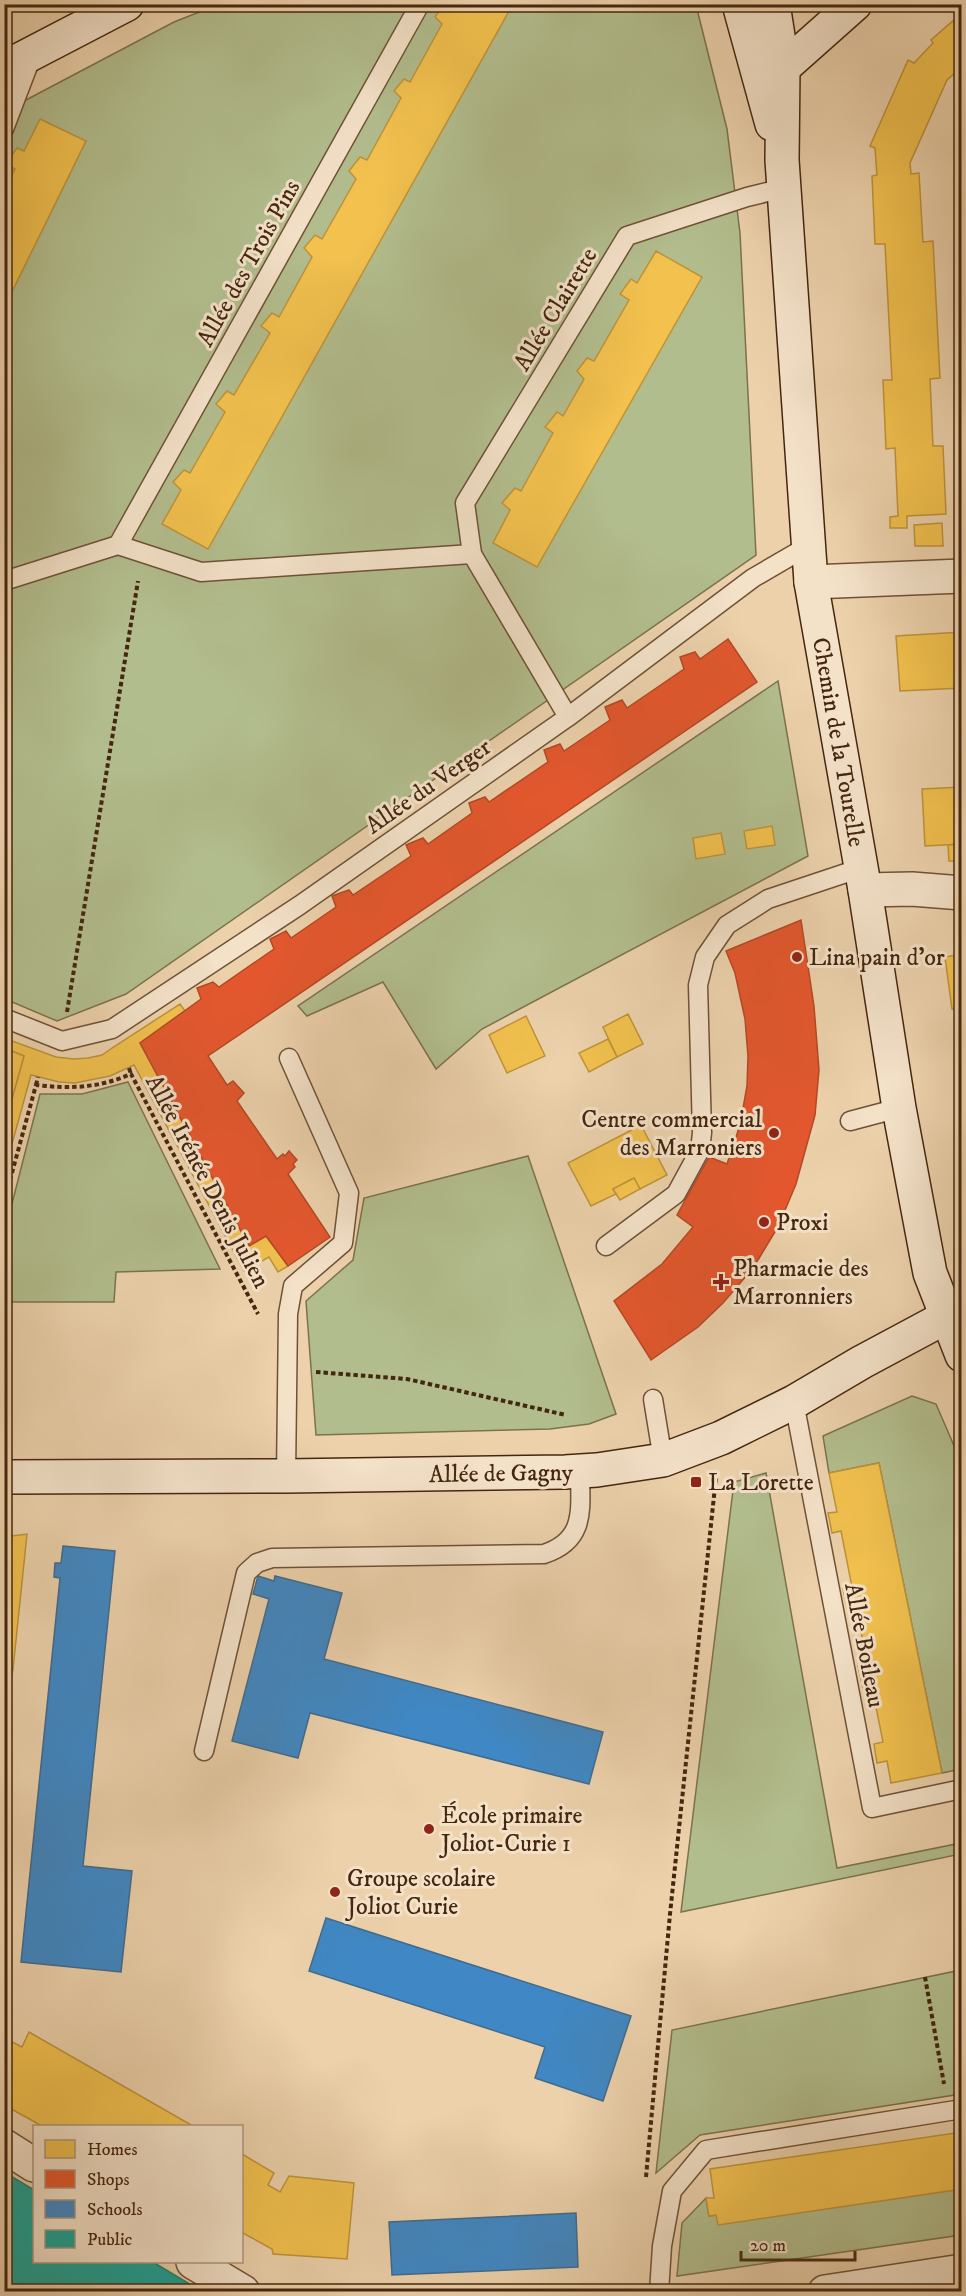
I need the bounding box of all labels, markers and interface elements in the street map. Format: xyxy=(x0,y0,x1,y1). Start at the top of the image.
street label: Allée des Trois Pins xyxy=(191,175,307,352)
street label: Allée Clairette xyxy=(507,242,604,377)
street label: Chemin de la Tourelle xyxy=(805,635,871,849)
street label: Allée du Verger xyxy=(360,732,497,841)
place label: Lina pain d'or xyxy=(809,943,945,973)
marker: Lina pain d'or xyxy=(790,950,804,964)
street label: Allée Irénée Denis Julien xyxy=(138,1070,276,1294)
place label: Centre commercial des Marroniers xyxy=(581,1105,763,1163)
marker: Centre commercial des Marroniers xyxy=(767,1126,781,1140)
place label: Proxi xyxy=(776,1208,829,1238)
marker: Proxi xyxy=(757,1215,771,1229)
place label: Pharmacie des Marronniers xyxy=(733,1254,868,1312)
marker: Pharmacie des Marronniers xyxy=(714,1275,728,1289)
street label: Allée de Gagny xyxy=(429,1458,574,1490)
place label: La Lorette xyxy=(708,1468,814,1498)
marker: La Lorette xyxy=(689,1475,703,1489)
street label: Allée Boileau xyxy=(837,1580,891,1710)
place label: École primaire Joliot-Curie 1 xyxy=(439,1801,583,1859)
marker: École primaire Joliot-Curie 1 xyxy=(422,1822,436,1836)
place label: Groupe scolaire Joliot Curie xyxy=(345,1864,496,1922)
marker: Groupe scolaire Joliot Curie xyxy=(328,1885,342,1899)
legend xyxy=(33,2125,243,2263)
text: Homes xyxy=(87,2139,138,2161)
text: Shops xyxy=(87,2169,130,2191)
text: Schools xyxy=(87,2199,142,2221)
scale bar xyxy=(741,2224,855,2262)
text: Public xyxy=(87,2229,133,2251)
text: 20 m xyxy=(750,2235,786,2257)

